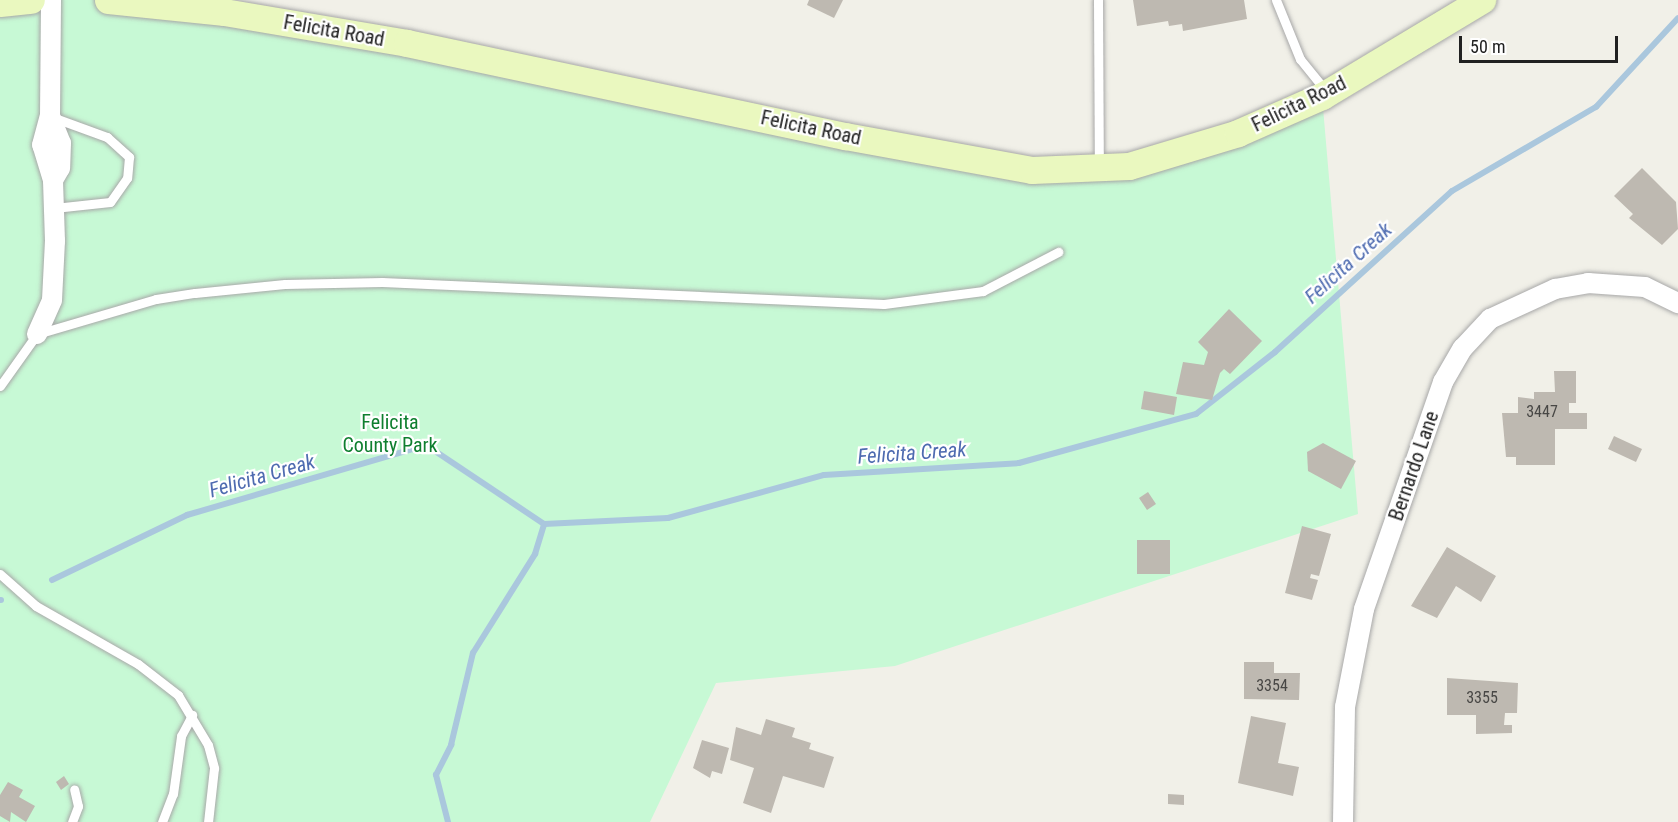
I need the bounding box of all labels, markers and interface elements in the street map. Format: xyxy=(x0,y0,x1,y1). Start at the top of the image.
street label: Felicita Road xyxy=(282,10,386,52)
scale bar xyxy=(1462,24,1621,62)
text: 50 m xyxy=(1470,36,1505,57)
street label: Felicita Road xyxy=(1248,71,1350,137)
street label: Felicita Road xyxy=(759,106,863,150)
water label: Felicita Creak xyxy=(1299,217,1397,309)
house number: 3447 xyxy=(1526,402,1558,422)
street label: Bernardo Lane xyxy=(1384,408,1444,524)
park label: Felicita County Park xyxy=(342,411,438,458)
water label: Felicita Creak xyxy=(857,437,967,469)
water label: Felicita Creak xyxy=(206,449,318,503)
house number: 3354 xyxy=(1256,676,1288,696)
house number: 3355 xyxy=(1466,688,1498,708)

